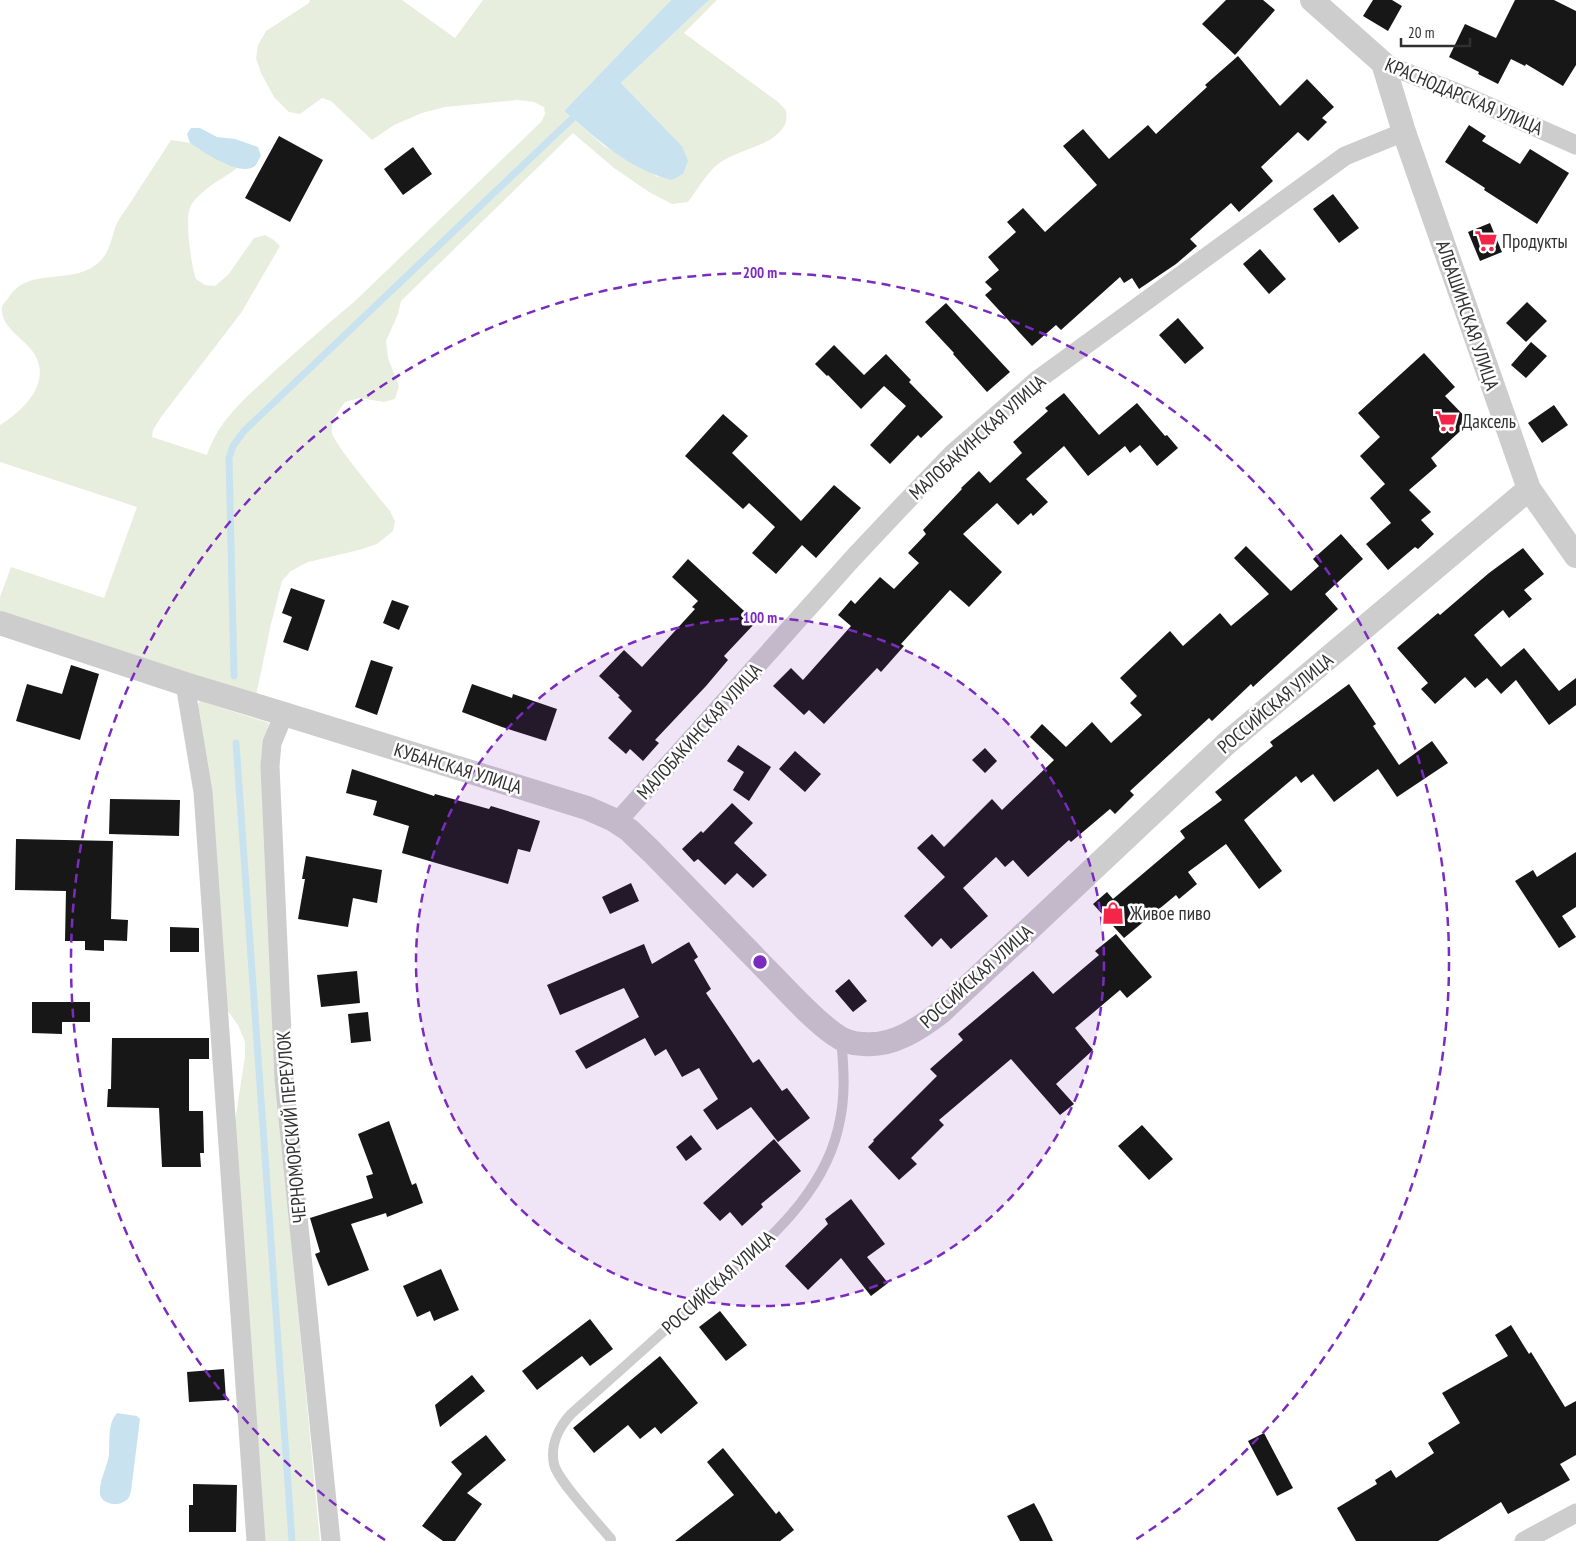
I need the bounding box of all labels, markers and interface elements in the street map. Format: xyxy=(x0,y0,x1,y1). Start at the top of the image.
scale bar xyxy=(1401,15,1470,47)
text: 20 m xyxy=(1408,23,1434,42)
street label: КРАСНОДАРСКАЯ УЛИЦА xyxy=(1382,52,1546,140)
supermarket icon: Продукты xyxy=(1473,228,1499,254)
place label: Продукты xyxy=(1502,229,1568,253)
street label: АЛБАШИНСКАЯ УЛИЦА xyxy=(1431,237,1505,393)
text: 200 m xyxy=(743,263,777,282)
street label: МАЛОБАКИНСКАЯ УЛИЦА xyxy=(904,369,1050,505)
supermarket icon: Даксель xyxy=(1433,408,1459,434)
place label: Даксель xyxy=(1462,409,1516,433)
text: 100 m xyxy=(743,608,777,627)
street label: РОССИЙСКАЯ УЛИЦА xyxy=(1212,648,1338,758)
street label: МАЛОБАКИНСКАЯ УЛИЦА xyxy=(631,658,767,804)
street label: КУБАНСКАЯ УЛИЦА xyxy=(391,737,525,799)
shop icon: Живое пиво xyxy=(1100,900,1126,926)
place label: Живое пиво xyxy=(1129,901,1211,925)
street label: РОССИЙСКАЯ УЛИЦА xyxy=(915,919,1037,1033)
centre of rings xyxy=(751,953,769,971)
street label: ЧЕРНОМОРСКИЙ ПЕРЕУЛОК xyxy=(271,1030,311,1224)
street label: РОССИЙСКАЯ УЛИЦА xyxy=(657,1225,779,1339)

